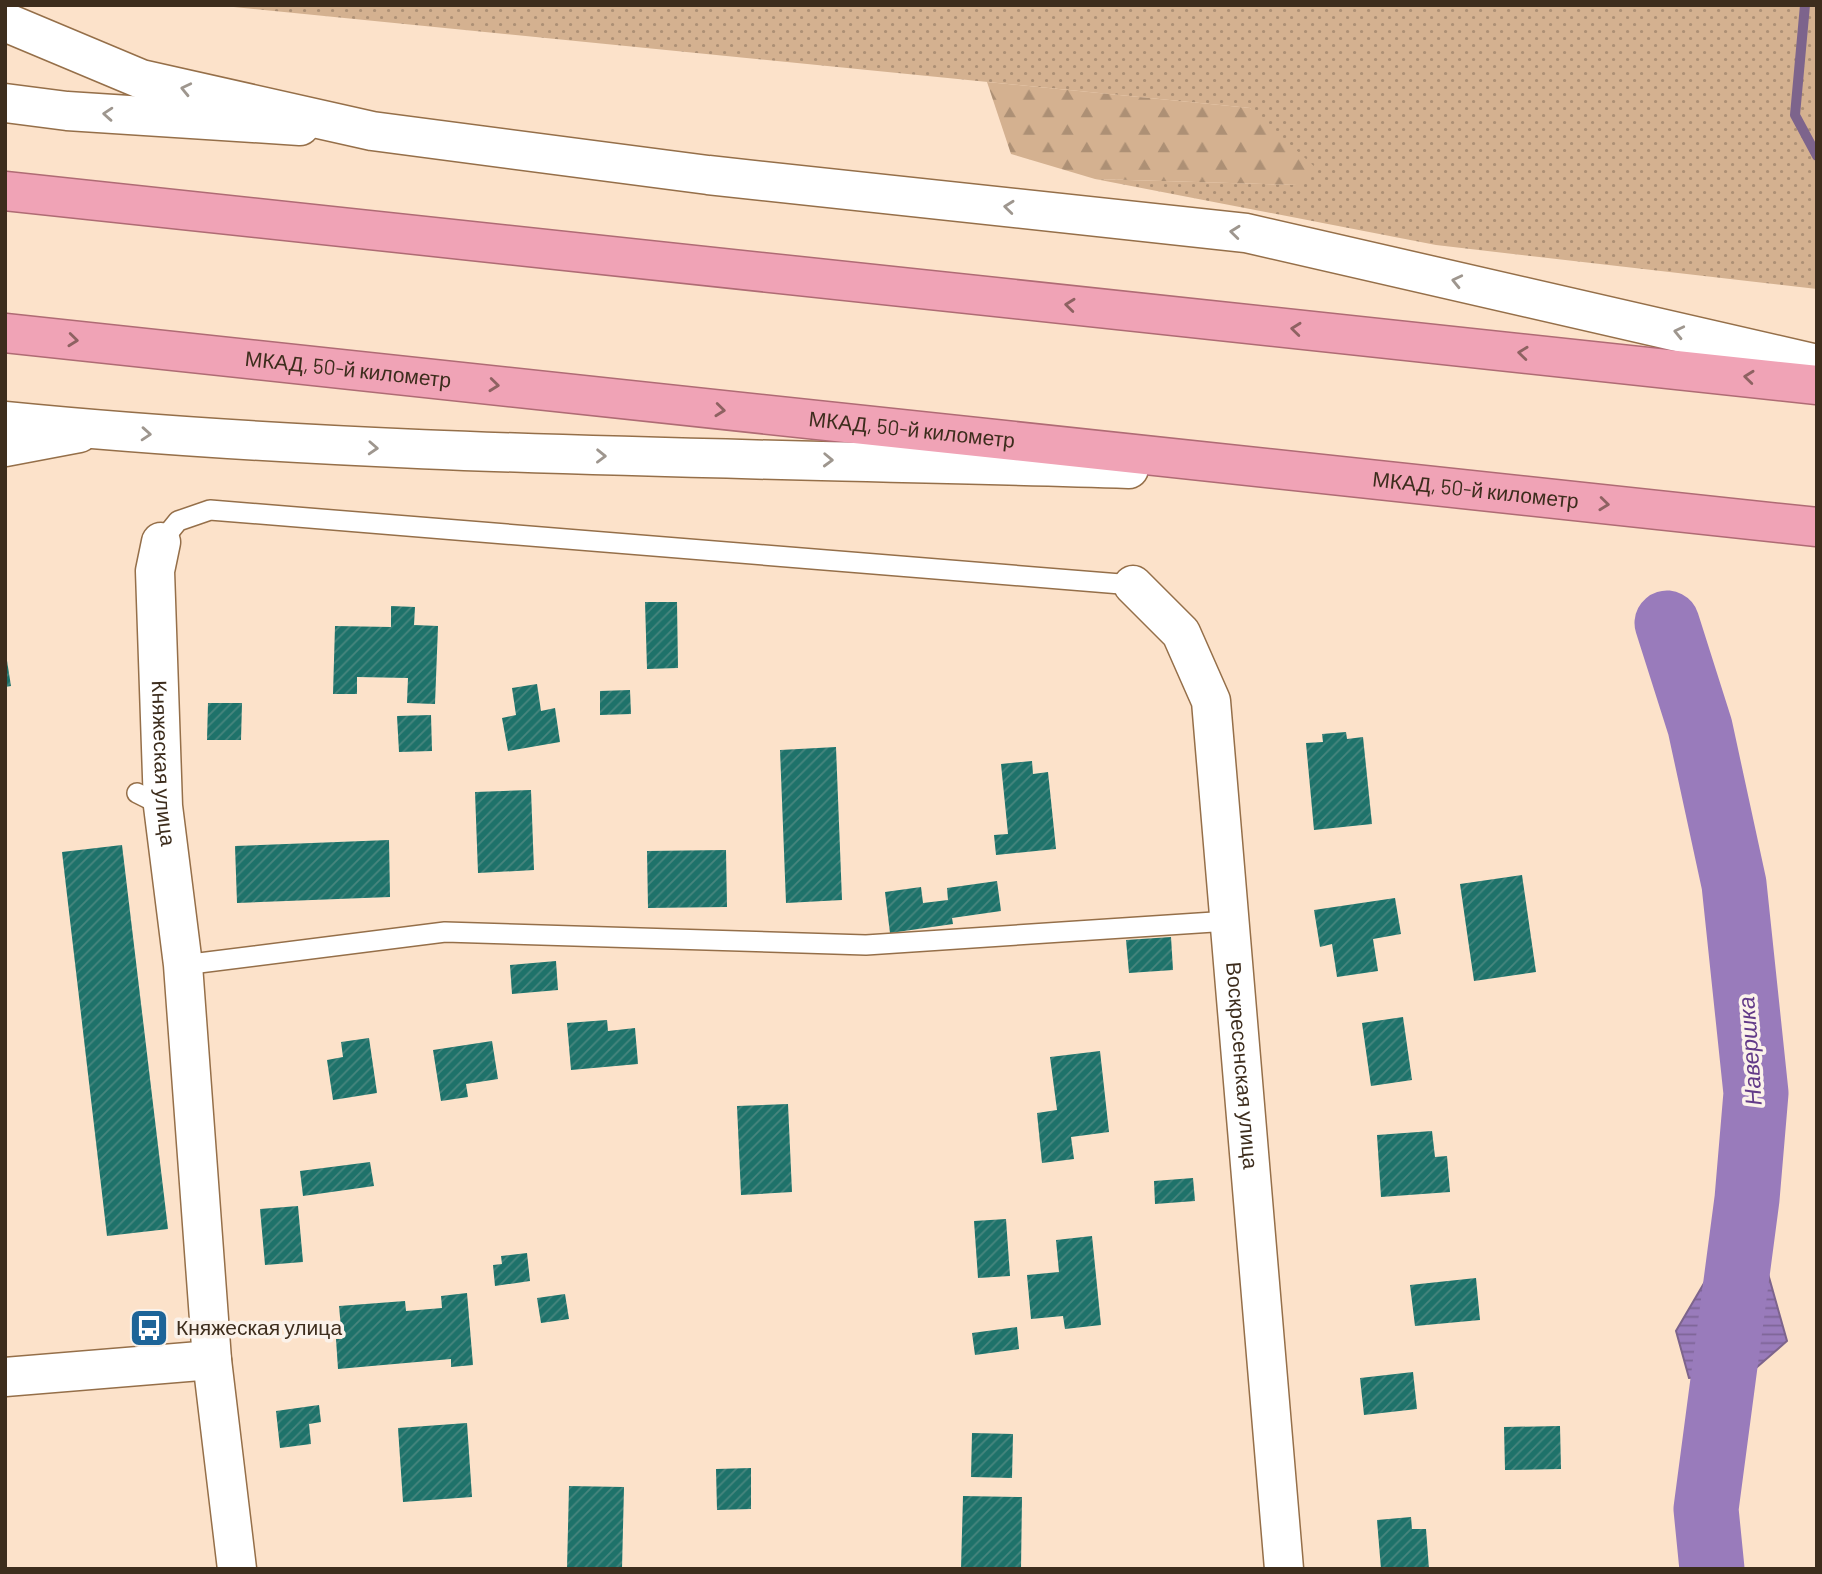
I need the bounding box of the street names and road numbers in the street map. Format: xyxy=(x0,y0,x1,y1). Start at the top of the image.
street label: МКАД, 50-й километр xyxy=(244,345,453,392)
street label: МКАД, 50-й километр xyxy=(808,405,1016,452)
street label: МКАД, 50-й километр xyxy=(1371,466,1580,512)
street label: Княжеская улица xyxy=(148,680,182,848)
street label: Воскресенская улица xyxy=(1222,961,1264,1170)

